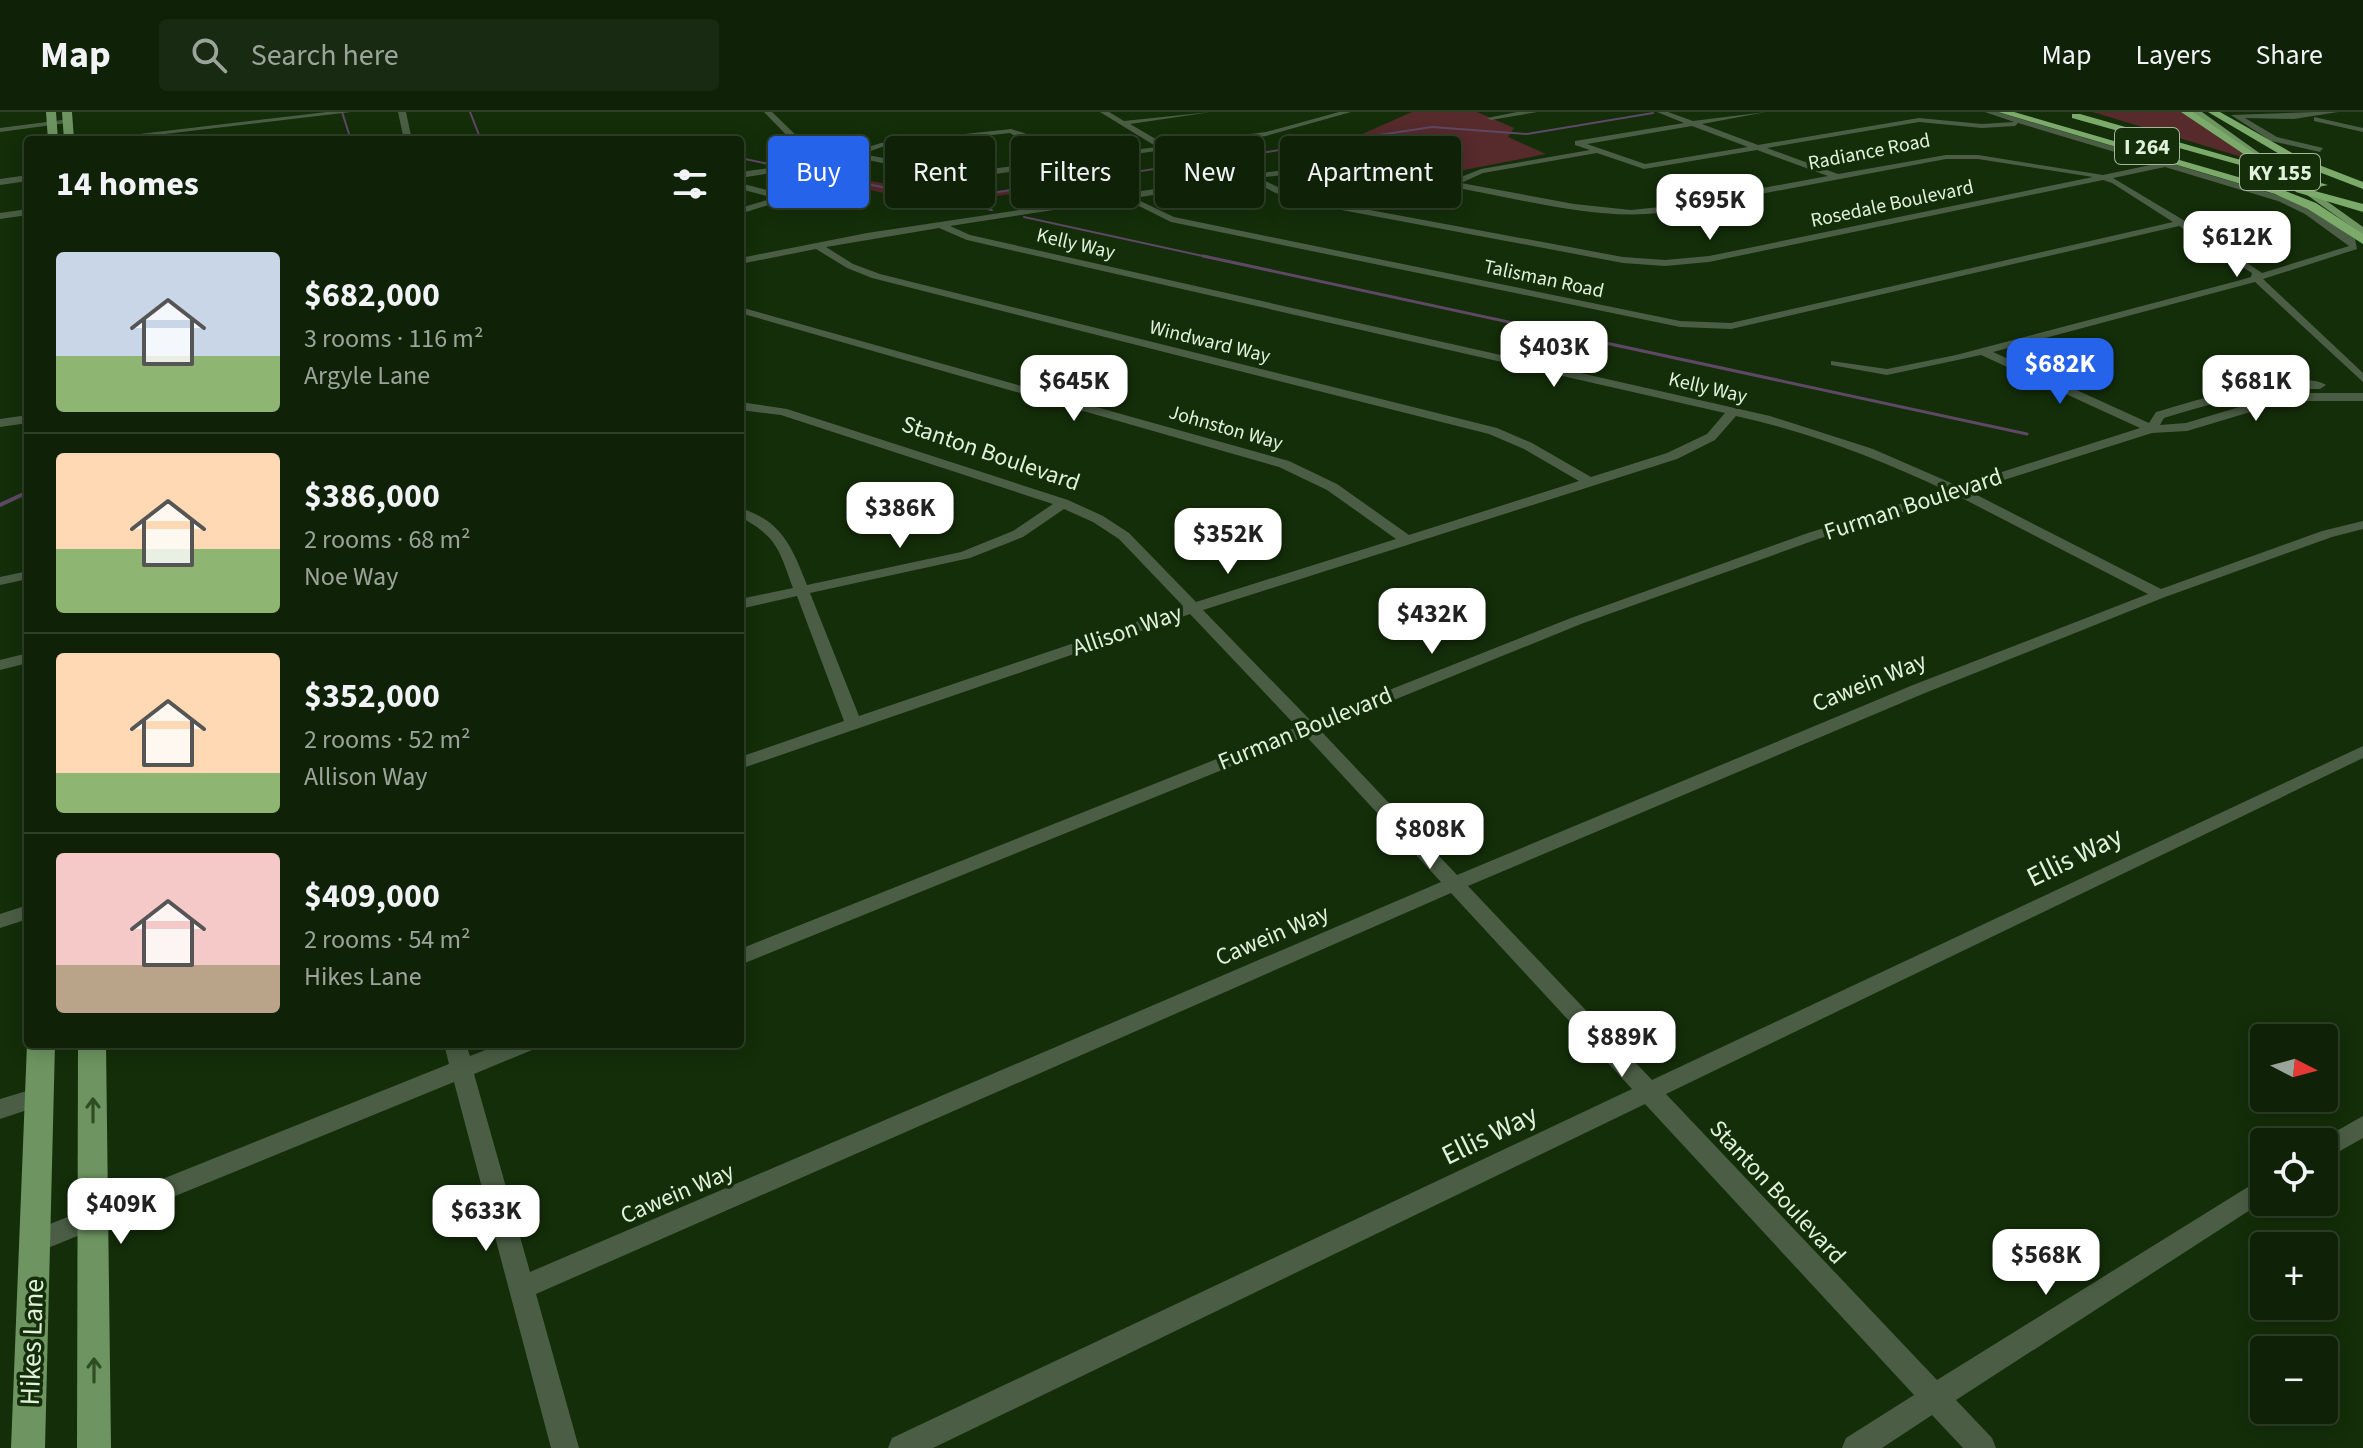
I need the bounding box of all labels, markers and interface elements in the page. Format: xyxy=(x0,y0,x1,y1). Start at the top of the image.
search box xyxy=(159,19,719,91)
text: Map xyxy=(40,28,111,82)
icon: search xyxy=(187,33,231,77)
text: Search here xyxy=(251,34,399,77)
text: Map xyxy=(2041,35,2091,75)
text: Layers xyxy=(2135,35,2211,75)
text: Share xyxy=(2255,35,2323,75)
street label: Radiance Road xyxy=(1806,126,1933,178)
road number: I 264 xyxy=(2115,128,2179,164)
chip: Buy xyxy=(768,136,869,208)
chip: Rent xyxy=(885,136,995,208)
chip: Filters xyxy=(1011,136,1139,208)
chip: New xyxy=(1155,136,1264,208)
chip: Apartment xyxy=(1280,136,1461,208)
road number: KY 155 xyxy=(2240,154,2320,190)
text: 14 homes xyxy=(56,160,199,209)
icon: filters xyxy=(668,162,712,206)
street label: Rosedale Boulevard xyxy=(1808,173,1976,235)
pin: $695K xyxy=(1654,174,1766,242)
text: $695K xyxy=(1675,181,1745,218)
pin: $612K xyxy=(2181,211,2293,279)
text: $612K xyxy=(2202,218,2272,255)
street label: Kelly Way xyxy=(1034,221,1118,267)
street label: Talisman Road xyxy=(1481,253,1607,305)
text: $682,000 xyxy=(304,271,440,320)
icon: home xyxy=(120,284,216,380)
street label: Windward Way xyxy=(1146,313,1274,371)
text: 3 rooms · 116 m² xyxy=(304,320,483,357)
pin: $403K xyxy=(1498,321,1610,389)
text: $403K xyxy=(1519,328,1589,365)
pin: $682K xyxy=(2004,338,2116,406)
text: $682K xyxy=(2025,345,2095,382)
pin: $645K xyxy=(1018,355,1130,423)
pin: $681K xyxy=(2200,355,2312,423)
text: Argyle Lane xyxy=(304,357,430,394)
text: $645K xyxy=(1039,362,1109,399)
text: $681K xyxy=(2221,362,2291,399)
street label: Kelly Way xyxy=(1666,365,1750,411)
street label: Johnston Way xyxy=(1165,398,1287,458)
street label: Stanton Boulevard xyxy=(897,407,1085,500)
street label: Furman Boulevard xyxy=(1820,459,2007,550)
text: $386,000 xyxy=(304,472,440,521)
pin: $386K xyxy=(844,482,956,550)
icon: home xyxy=(120,485,216,581)
text: $386K xyxy=(865,489,935,526)
pin: $352K xyxy=(1172,508,1284,576)
text: $352K xyxy=(1193,515,1263,552)
text: 2 rooms · 68 m² xyxy=(304,521,471,558)
text: Noe Way xyxy=(304,558,398,595)
pin: $432K xyxy=(1376,588,1488,656)
street label: Allison Way xyxy=(1068,595,1187,666)
text: $432K xyxy=(1397,595,1467,632)
street label: Cawein Way xyxy=(1807,644,1932,721)
text: $352,000 xyxy=(304,672,440,721)
street label: Furman Boulevard xyxy=(1213,678,1398,779)
icon: home xyxy=(120,685,216,781)
text: 2 rooms · 52 m² xyxy=(304,721,471,758)
text: Allison Way xyxy=(304,758,427,795)
pin: $808K xyxy=(1374,803,1486,871)
text: $808K xyxy=(1395,810,1465,847)
street label: Ellis Way xyxy=(2020,817,2129,897)
text: $409,000 xyxy=(304,872,440,921)
icon: home xyxy=(120,885,216,981)
street label: Cawein Way xyxy=(1210,896,1334,975)
text: 2 rooms · 54 m² xyxy=(304,921,471,958)
text: Hikes Lane xyxy=(304,958,422,995)
pin: $889K xyxy=(1566,1011,1678,1079)
text: $889K xyxy=(1587,1018,1657,1055)
north arrow xyxy=(2250,1024,2338,1112)
map controls xyxy=(2250,1024,2338,1424)
street label: Ellis Way xyxy=(1435,1095,1544,1175)
one-way arrow xyxy=(85,1097,101,1124)
street label: Stanton Boulevard xyxy=(1701,1112,1854,1272)
button: locate xyxy=(2250,1128,2338,1216)
street label: Cawein Way xyxy=(615,1154,739,1233)
pin: $409K xyxy=(65,1178,177,1246)
text: $409K xyxy=(86,1185,156,1222)
pin: $633K xyxy=(430,1185,542,1253)
text: $633K xyxy=(451,1192,521,1229)
pin: $568K xyxy=(1990,1229,2102,1297)
button: + xyxy=(2250,1232,2338,1320)
text: $568K xyxy=(2011,1236,2081,1273)
street label: Hikes Lane xyxy=(10,1278,54,1406)
button: − xyxy=(2250,1336,2338,1424)
one-way arrow xyxy=(86,1357,102,1384)

